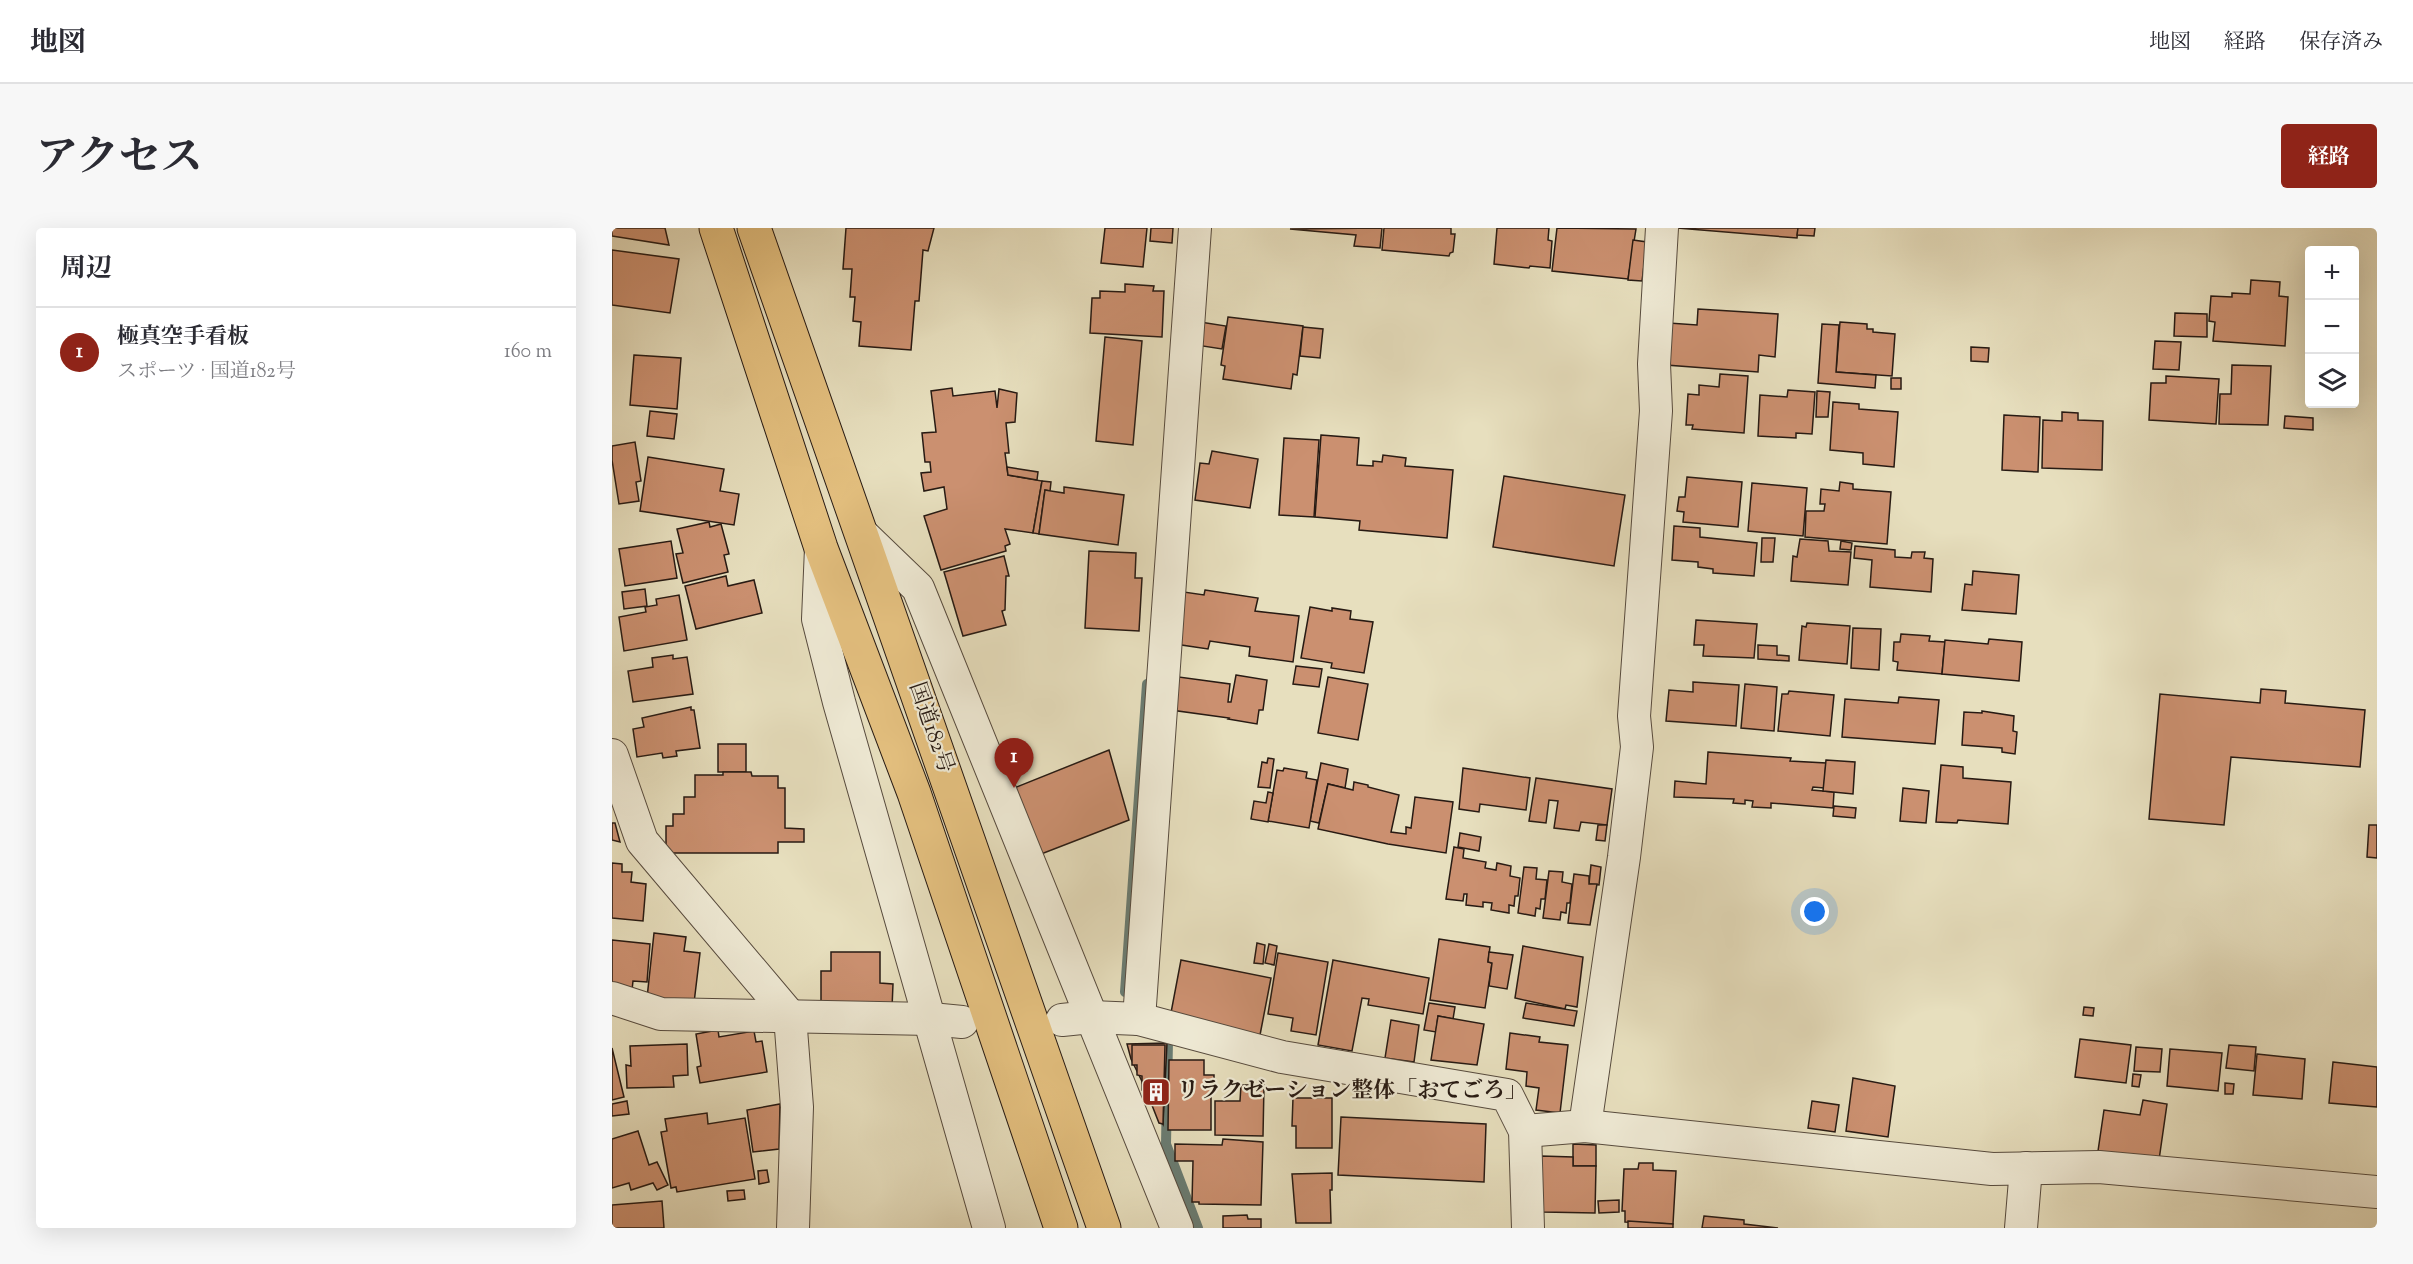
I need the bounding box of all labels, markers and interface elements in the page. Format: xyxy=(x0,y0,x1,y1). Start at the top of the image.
text: 地図 xyxy=(30,24,86,64)
text: 地図 xyxy=(2149,28,2191,58)
text: 経路 xyxy=(2224,28,2266,58)
text: 保存済み xyxy=(2299,28,2383,58)
button: 経路 xyxy=(2281,124,2377,188)
text: アクセス xyxy=(36,130,203,190)
map controls xyxy=(2305,246,2359,408)
button: + xyxy=(2305,246,2359,300)
text: 周辺 xyxy=(60,251,112,288)
button: − xyxy=(2305,300,2359,354)
text: 極真空手看板 xyxy=(117,322,249,354)
text: 1 xyxy=(76,338,83,367)
text: 160 m xyxy=(504,338,552,367)
button: layers xyxy=(2305,354,2359,408)
text: スポーツ · 国道182号 xyxy=(117,358,296,387)
street label: 国道182号 xyxy=(899,678,961,778)
pin: 1 xyxy=(994,738,1034,788)
your location xyxy=(1800,897,1829,926)
building icon: リラクゼーション整体「おてごろ」 xyxy=(1140,1076,1172,1108)
place label: リラクゼーション整体「おてごろ」 xyxy=(1177,1076,1527,1108)

